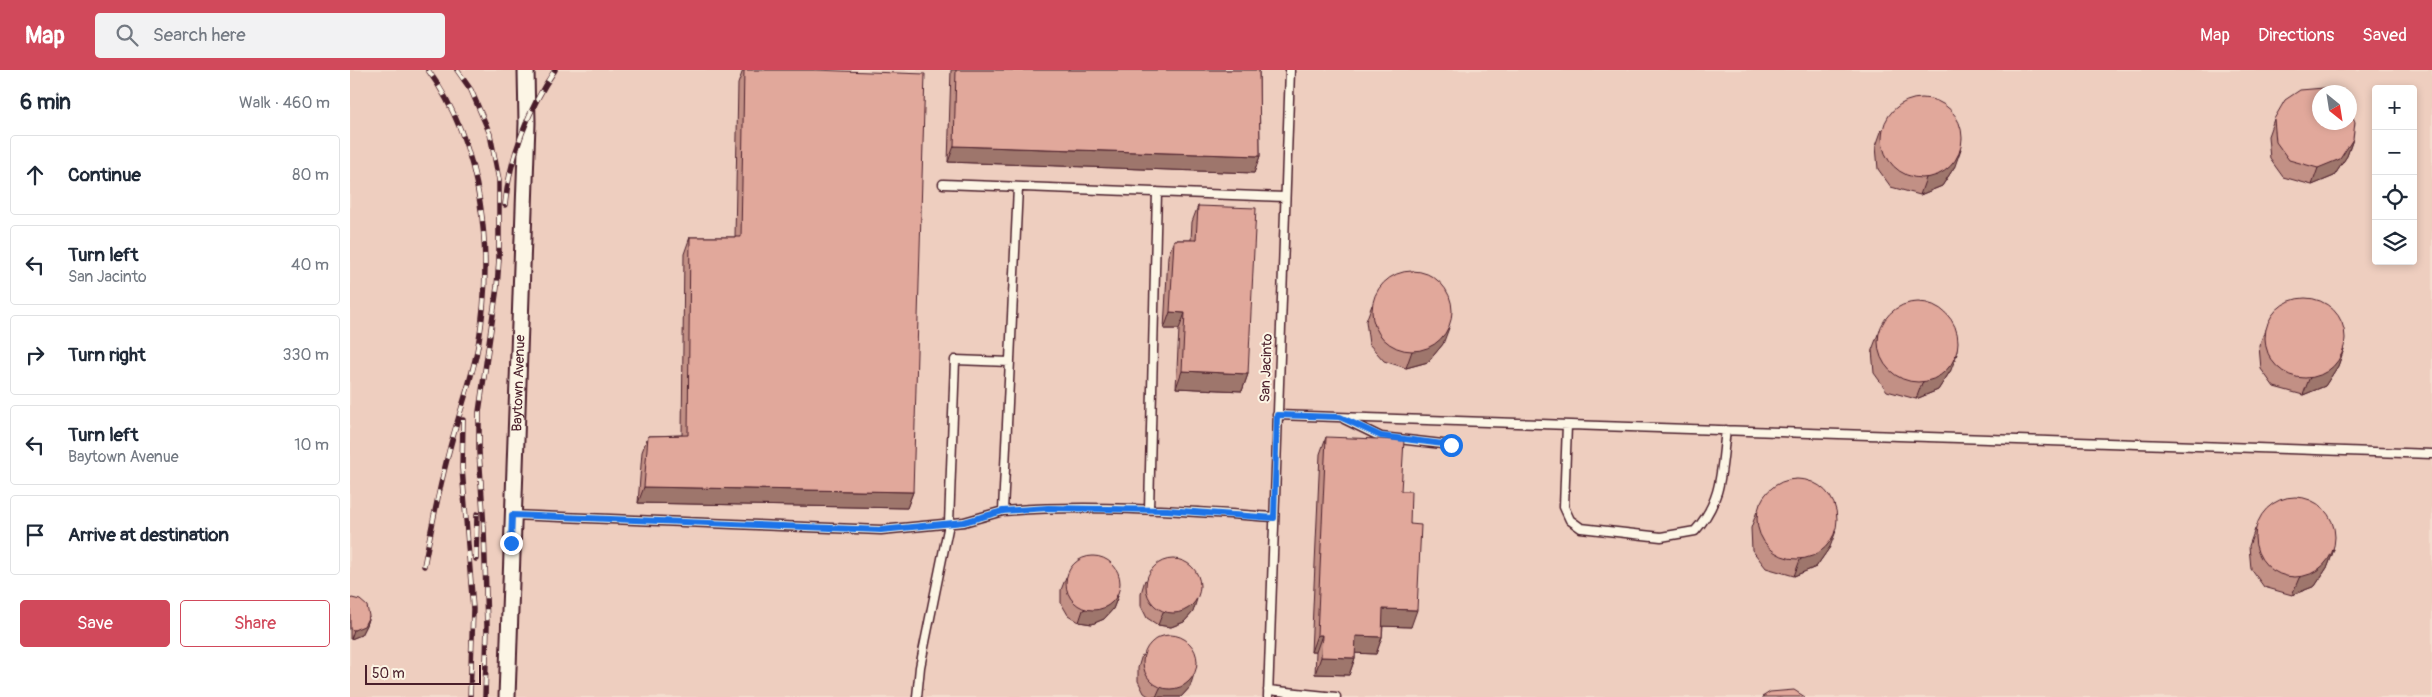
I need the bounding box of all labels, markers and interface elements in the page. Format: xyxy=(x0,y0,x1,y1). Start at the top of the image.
search box xyxy=(95,13,445,58)
text: Map xyxy=(25,21,65,50)
icon: search xyxy=(113,21,141,49)
text: Search here xyxy=(153,23,246,47)
text: Map xyxy=(2200,24,2230,47)
text: Directions xyxy=(2258,24,2334,47)
text: Saved xyxy=(2362,24,2407,47)
north arrow xyxy=(2312,85,2357,130)
map controls xyxy=(2372,85,2417,265)
button: + xyxy=(2372,85,2417,130)
text: 6 min xyxy=(20,89,71,116)
text: Walk · 460 m xyxy=(239,93,330,113)
button: − xyxy=(2372,130,2417,175)
icon: ahead xyxy=(21,161,49,189)
text: Continue xyxy=(68,163,141,187)
text: 80 m xyxy=(292,165,329,185)
button: locate xyxy=(2372,175,2417,220)
button: layers xyxy=(2372,220,2417,265)
text: Turn left xyxy=(68,243,138,267)
icon: left xyxy=(21,251,49,279)
text: 40 m xyxy=(291,255,329,275)
text: San Jacinto xyxy=(68,267,147,287)
street label: San Jacinto xyxy=(1256,333,1276,403)
street label: Baytown Avenue xyxy=(508,334,528,432)
icon: right xyxy=(21,341,49,369)
text: Turn right xyxy=(68,343,146,367)
text: 330 m xyxy=(283,345,329,365)
text: Turn left xyxy=(68,423,138,447)
icon: left xyxy=(21,431,49,459)
route start xyxy=(1440,434,1463,457)
text: 10 m xyxy=(294,435,329,455)
text: Baytown Avenue xyxy=(68,447,179,467)
icon: arrive xyxy=(21,521,49,549)
text: Arrive at destination xyxy=(68,523,229,547)
route end xyxy=(500,532,523,555)
button: Save xyxy=(20,600,170,647)
button: Share xyxy=(180,600,330,647)
scale bar xyxy=(365,662,481,685)
text: 50 m xyxy=(372,665,405,682)

